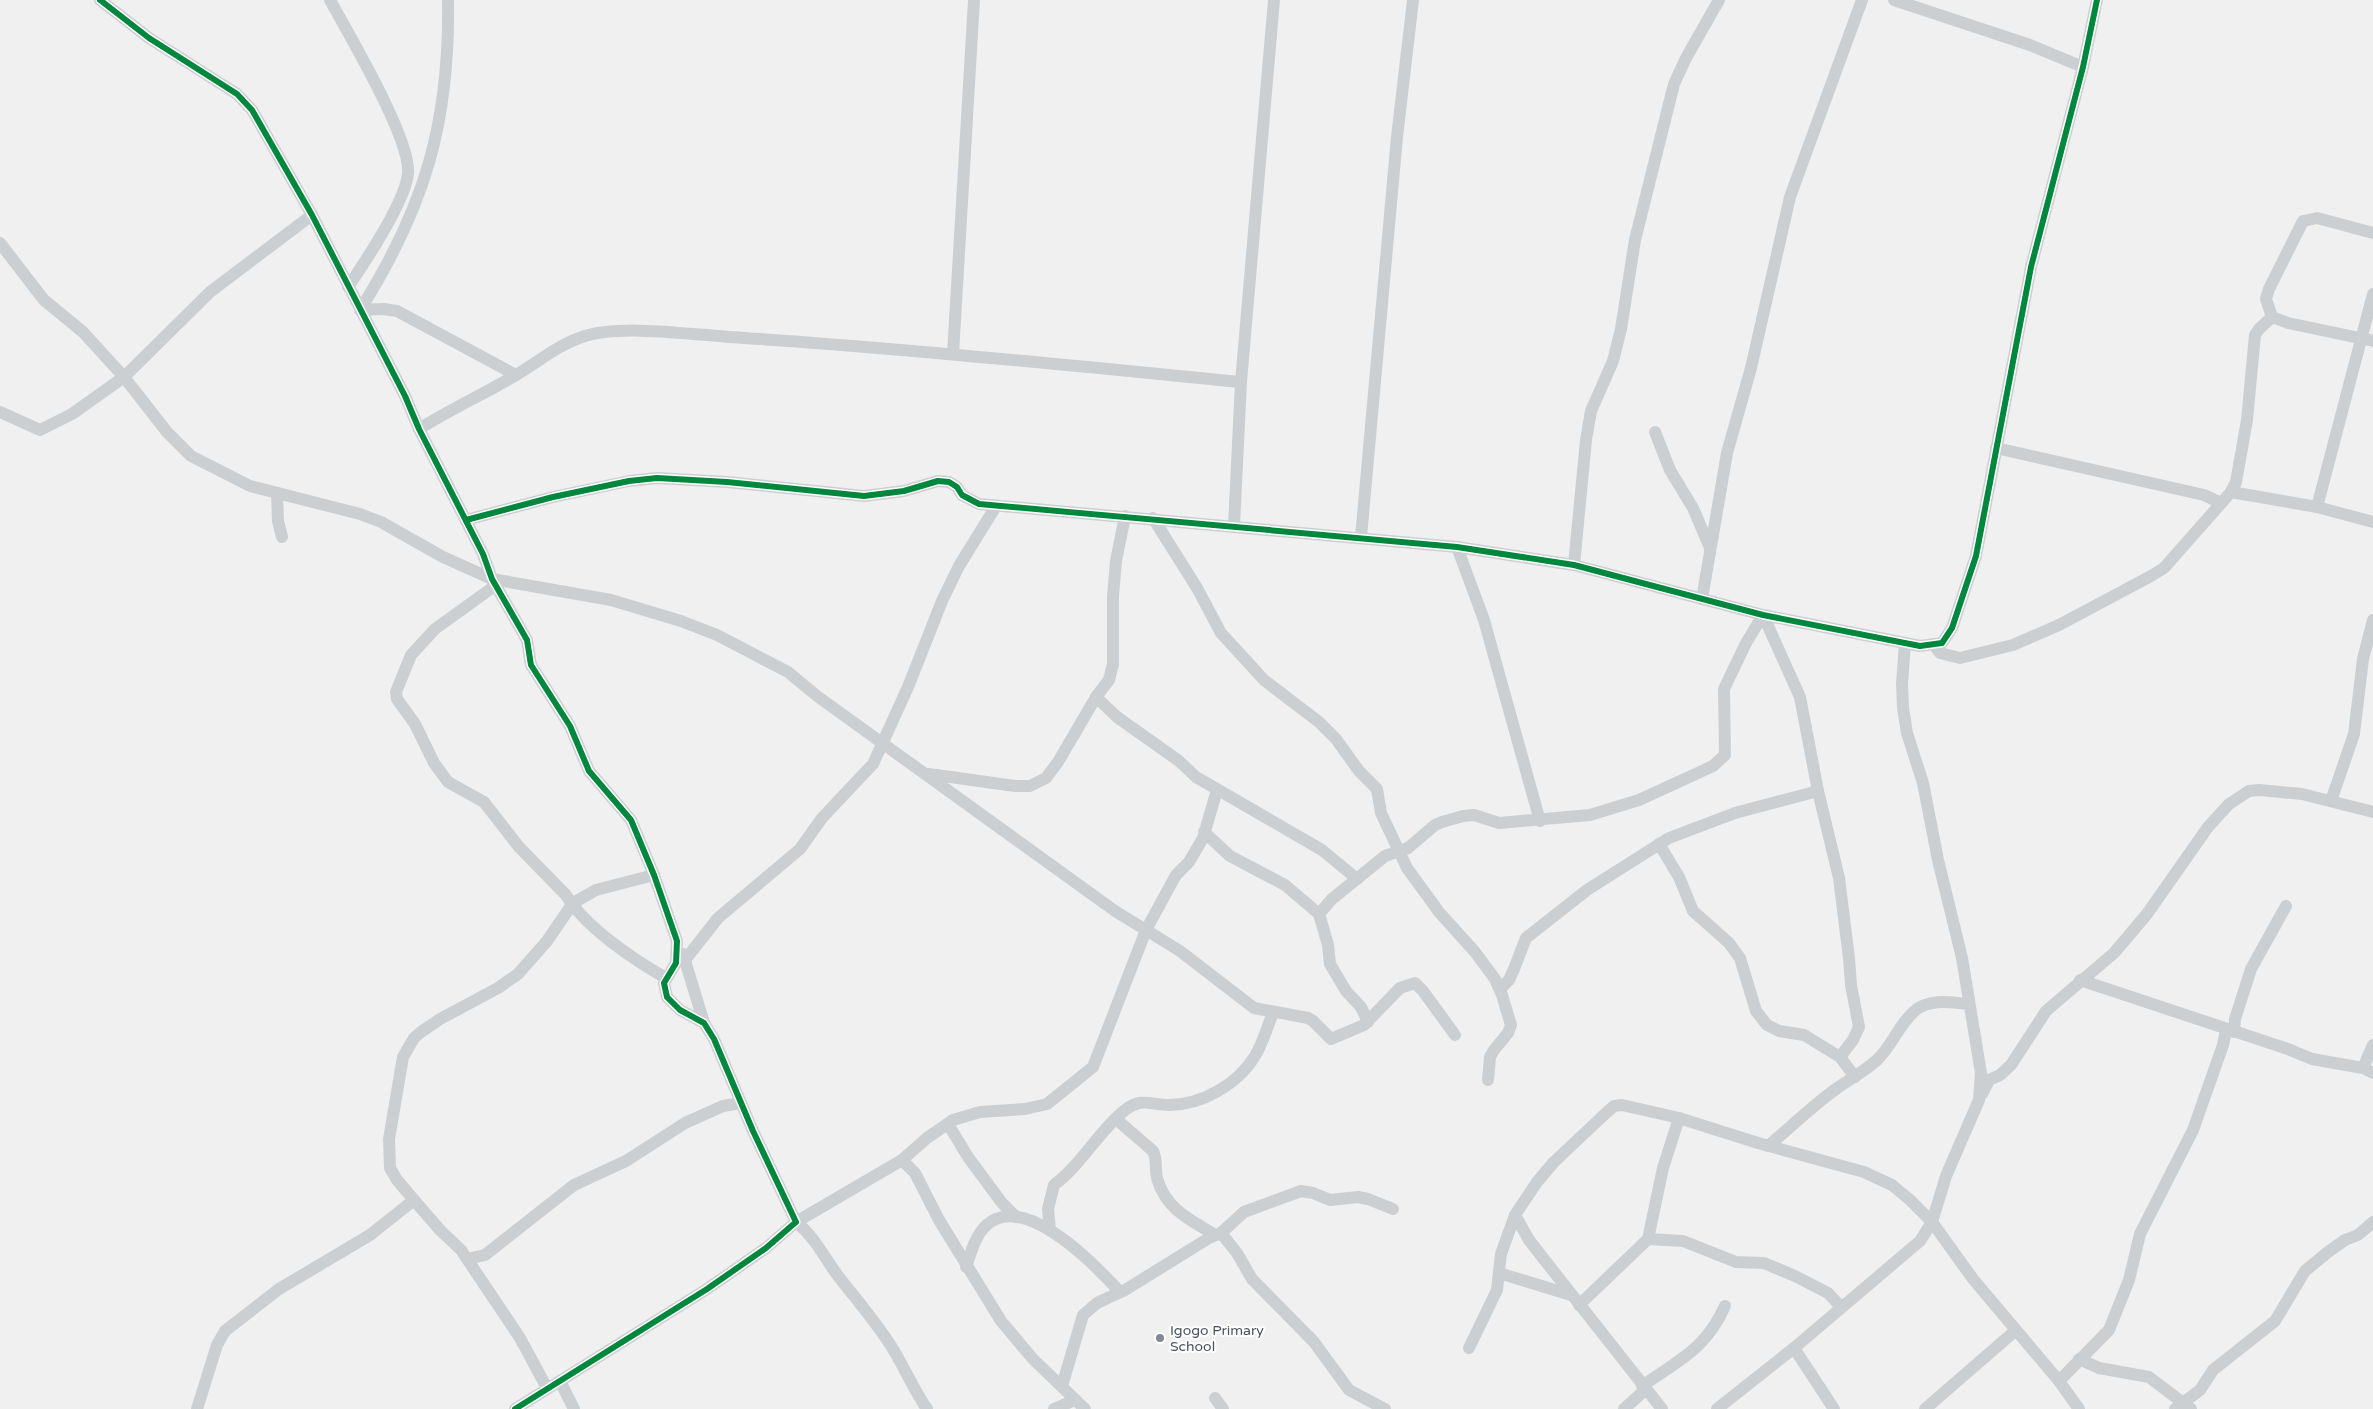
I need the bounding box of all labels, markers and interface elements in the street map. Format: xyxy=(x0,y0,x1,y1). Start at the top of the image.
place label: Igogo Primary School xyxy=(1170,1322,1264,1355)
marker: Igogo Primary School xyxy=(1154,1332,1166,1344)

